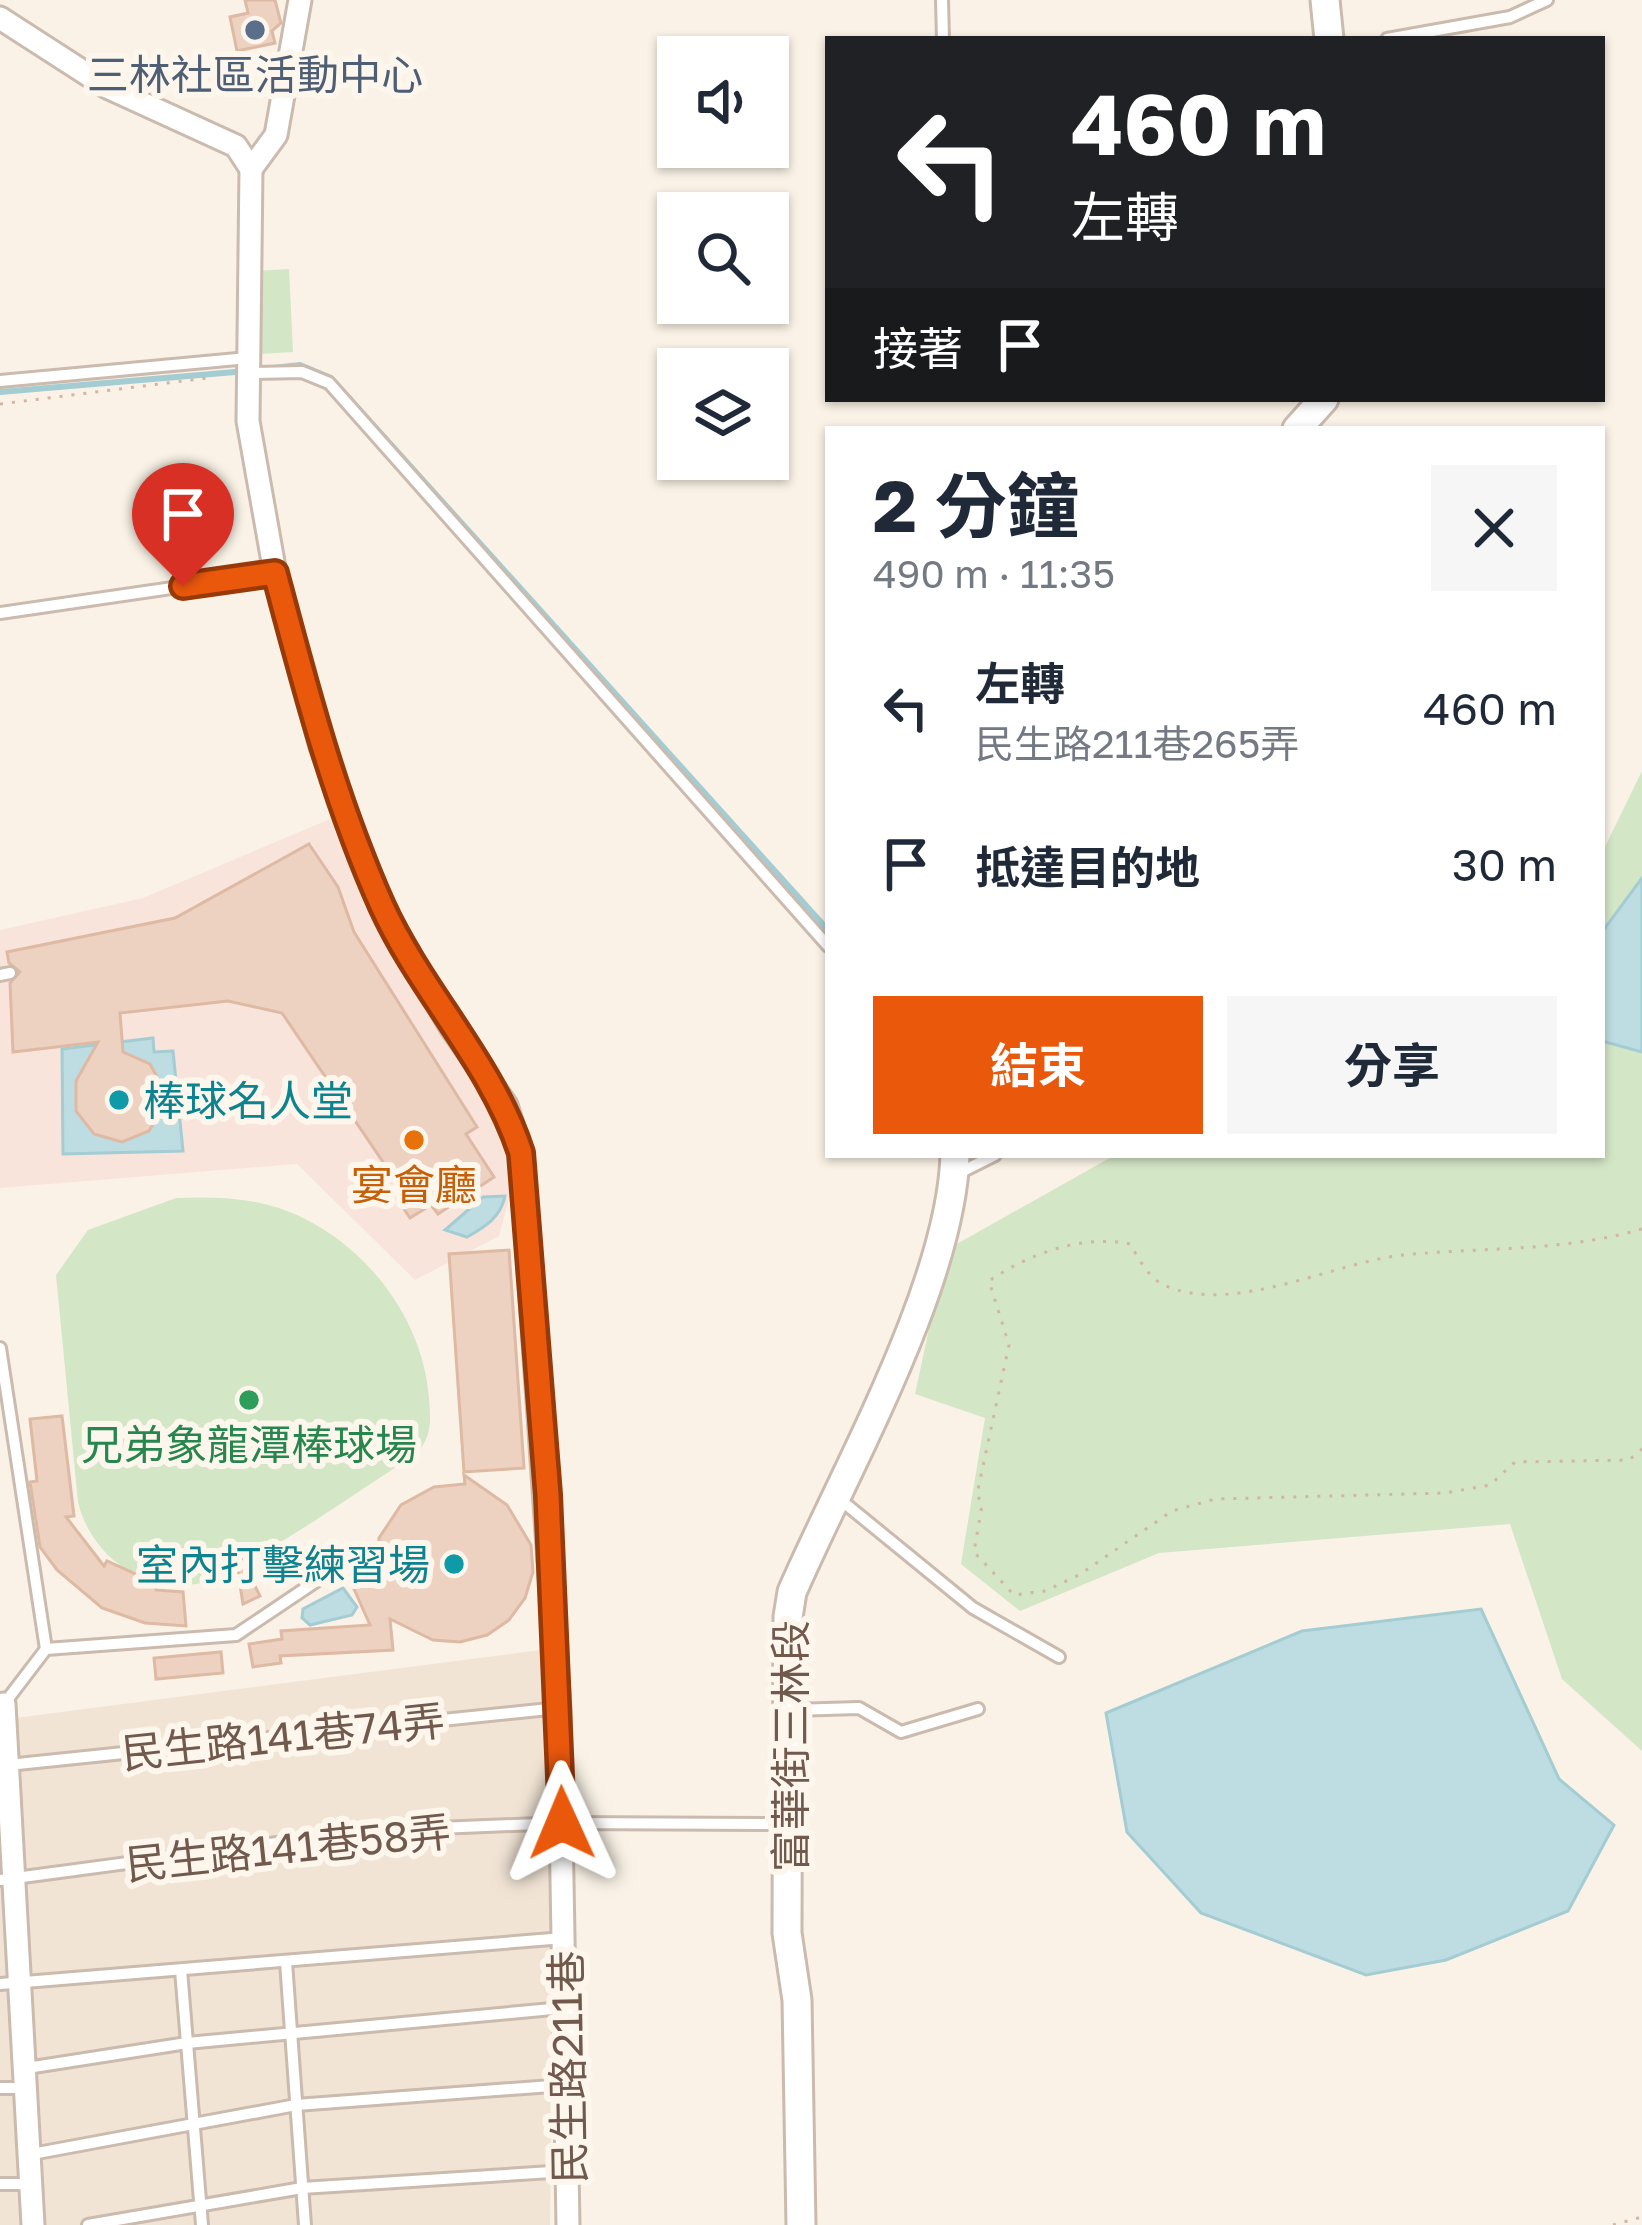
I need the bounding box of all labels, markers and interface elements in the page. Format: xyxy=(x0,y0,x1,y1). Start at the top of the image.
marker: 三林社區活動中心 xyxy=(242,17,268,43)
map controls xyxy=(657,36,789,480)
button: sound xyxy=(657,36,789,168)
place label: 三林社區活動中心 xyxy=(87,49,423,99)
text: 460 m xyxy=(1071,73,1326,173)
icon: left xyxy=(873,84,1029,240)
text: 左轉 xyxy=(1071,184,1179,249)
button: search xyxy=(657,192,789,324)
icon: arrive xyxy=(987,312,1053,378)
text: 接著 xyxy=(873,321,963,375)
button: layers xyxy=(657,348,789,480)
text: 2 分鐘 xyxy=(873,461,1079,548)
pin xyxy=(132,463,234,586)
button: close xyxy=(1431,465,1557,591)
icon: arrive xyxy=(150,481,216,547)
text: 490 m · 11:35 xyxy=(873,550,1115,597)
text: 左轉 xyxy=(975,656,1065,710)
icon: left xyxy=(873,675,939,741)
text: 460 m xyxy=(1423,681,1557,735)
text: 民生路211巷265弄 xyxy=(975,720,1299,767)
icon: arrive xyxy=(873,831,939,897)
text: 30 m xyxy=(1452,837,1557,891)
text: 抵達目的地 xyxy=(975,840,1200,894)
button: 結束 xyxy=(873,996,1203,1134)
button: 分享 xyxy=(1227,996,1557,1134)
place label: 棒球名人堂 xyxy=(143,1075,353,1125)
marker: 棒球名人堂 xyxy=(106,1087,132,1113)
marker: 宴會廳 xyxy=(401,1127,427,1153)
place label: 宴會廳 xyxy=(351,1159,477,1209)
marker: 兄弟象龍潭棒球場 xyxy=(236,1387,262,1413)
place label: 兄弟象龍潭棒球場 xyxy=(81,1419,417,1469)
place label: 室內打擊練習場 xyxy=(136,1539,430,1589)
marker: 室內打擊練習場 xyxy=(441,1551,467,1577)
street label: 富華街三林段 xyxy=(765,1620,815,1872)
street label: 民生路141巷74弄 xyxy=(119,1694,447,1778)
position arrow xyxy=(499,1760,625,1886)
street label: 民生路141巷58弄 xyxy=(123,1805,453,1889)
street label: 民生路211巷 xyxy=(540,1950,594,2184)

